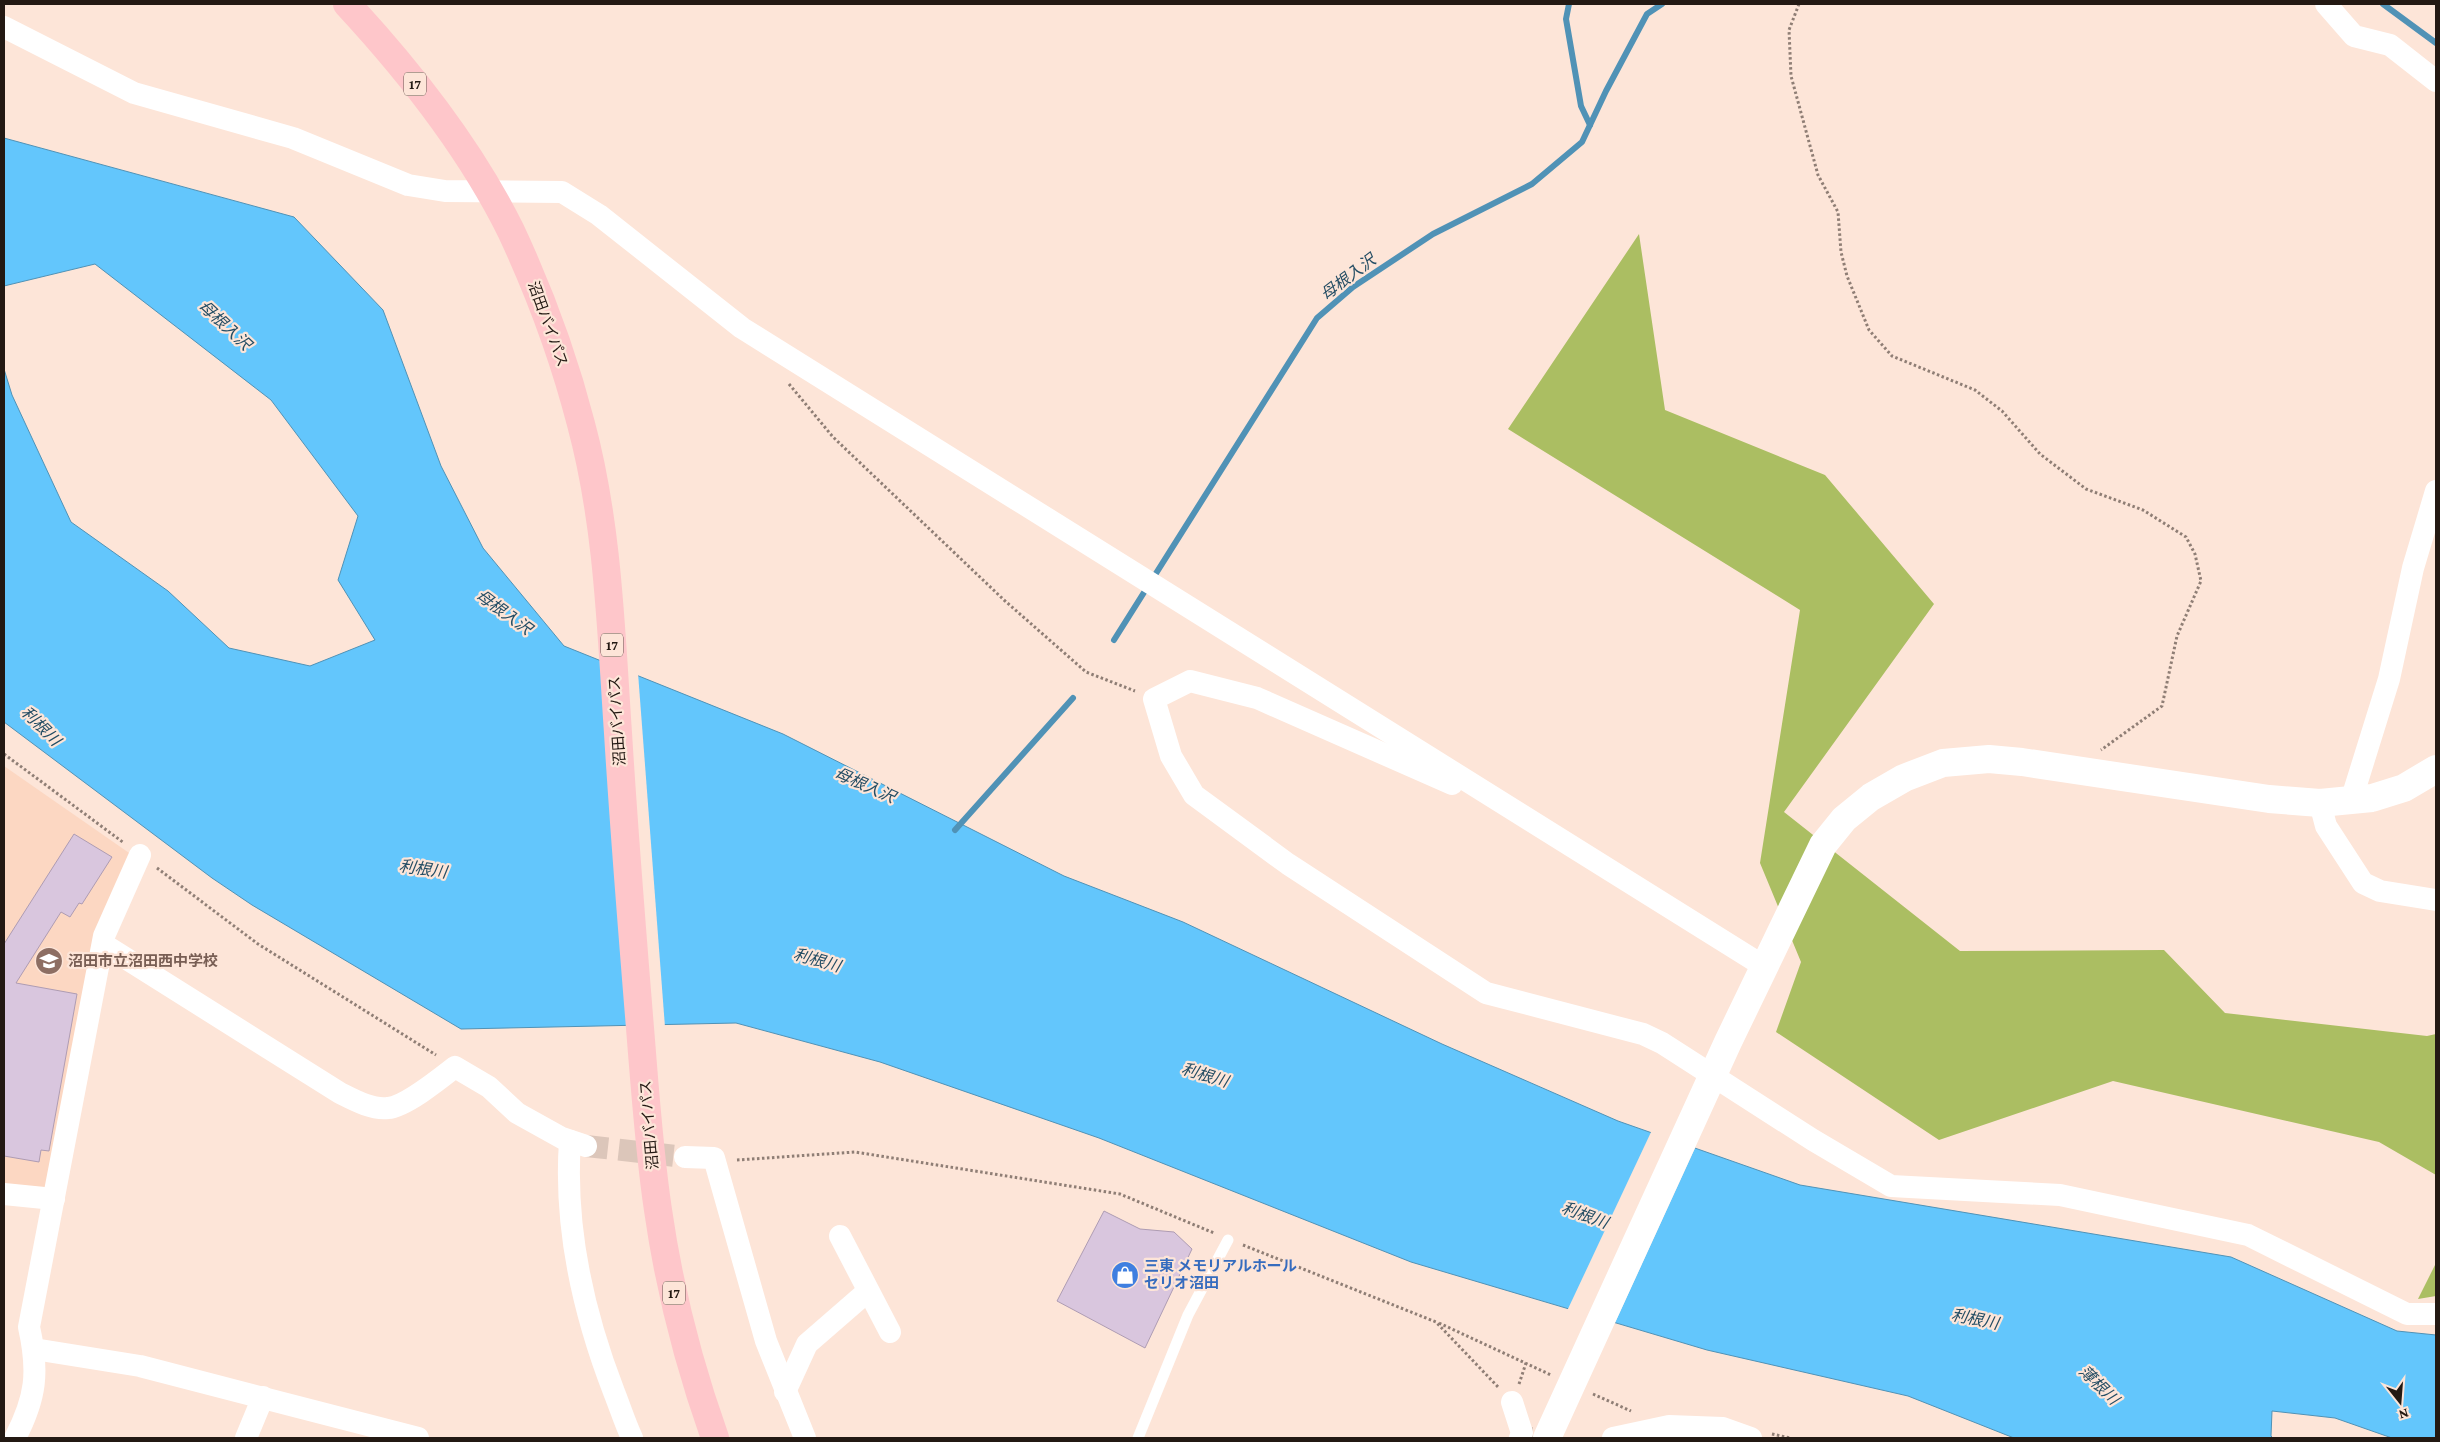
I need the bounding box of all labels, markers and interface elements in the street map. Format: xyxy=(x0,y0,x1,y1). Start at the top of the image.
road number: 17 xyxy=(404,72,426,96)
water label: 母根入沢 xyxy=(1317,250,1380,303)
street label: 沼田バイパス xyxy=(525,279,571,369)
water label: 母根入沢 xyxy=(196,297,256,354)
water label: 母根入沢 xyxy=(473,586,536,639)
road number: 17 xyxy=(601,634,623,656)
street label: 沼田バイパス xyxy=(606,676,628,766)
water label: 利根川 xyxy=(18,703,65,750)
water label: 母根入沢 xyxy=(832,764,900,807)
water label: 利根川 xyxy=(398,857,450,881)
water label: 利根川 xyxy=(792,945,844,975)
school or university icon: 沼田市立沼田西中学校 xyxy=(34,946,64,976)
place label: 沼田市立沼田西中学校 xyxy=(68,953,218,969)
water label: 利根川 xyxy=(1180,1060,1232,1091)
street label: 沼田バイパス xyxy=(637,1080,661,1170)
water label: 利根川 xyxy=(1560,1199,1612,1232)
place label: 三東 メモリアルホール セリオ沼田 xyxy=(1144,1258,1297,1291)
shop icon: 三東 メモリアルホール セリオ沼田 xyxy=(1110,1260,1140,1290)
road number: 17 xyxy=(663,1282,685,1305)
water label: 利根川 xyxy=(1950,1306,2002,1332)
water label: 薄根川 xyxy=(2076,1362,2124,1409)
north arrow xyxy=(2375,1377,2425,1427)
text: N xyxy=(2396,1405,2411,1424)

